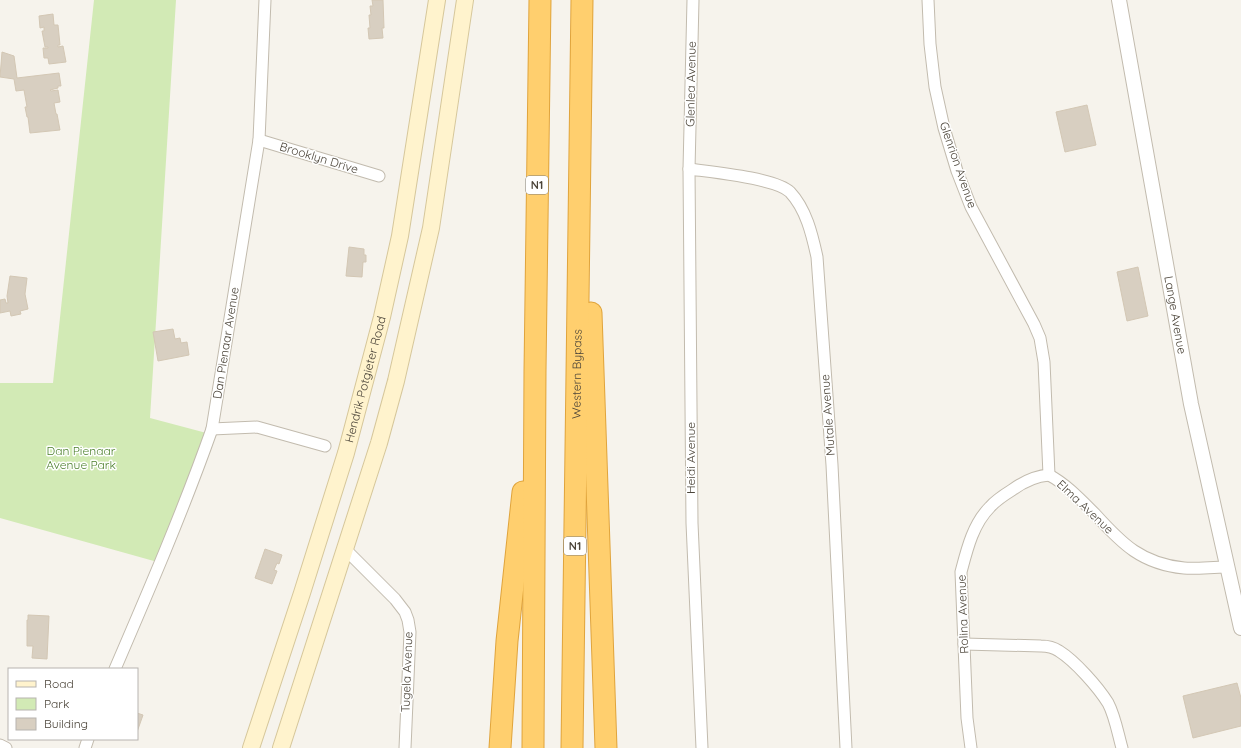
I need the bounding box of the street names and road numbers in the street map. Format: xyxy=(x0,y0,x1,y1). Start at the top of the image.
street label: Glenlea Avenue xyxy=(682,41,699,127)
street label: Glenrion Avenue xyxy=(937,120,980,210)
street label: Brooklyn Drive xyxy=(278,138,361,177)
road number: N1 xyxy=(526,176,548,194)
street label: Lange Avenue xyxy=(1161,275,1190,355)
street label: Dan Pienaar Avenue xyxy=(209,286,242,400)
street label: Hendrik Potgieter Road xyxy=(341,314,389,444)
street label: Western Bypass xyxy=(568,329,585,419)
street label: Mutale Avenue xyxy=(817,373,838,456)
street label: Heidi Avenue xyxy=(683,422,698,494)
street label: Elma Avenue xyxy=(1054,477,1117,537)
road number: N1 xyxy=(564,537,586,555)
street label: Rolina Avenue xyxy=(954,574,971,654)
street label: Tugela Avenue xyxy=(398,631,415,713)

